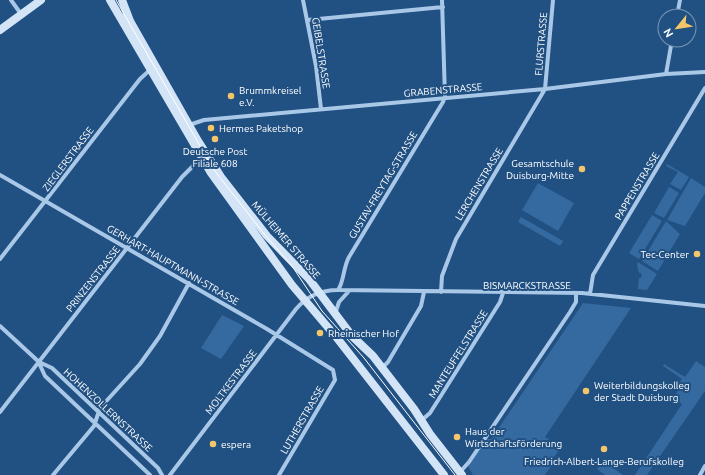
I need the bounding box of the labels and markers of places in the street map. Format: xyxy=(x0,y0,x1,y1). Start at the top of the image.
place label: Brummkreisel e.V. xyxy=(239,85,302,108)
marker: Brummkreisel e.V. xyxy=(226,91,236,101)
marker: Hermes Paketshop xyxy=(206,123,216,133)
place label: Hermes Paketshop xyxy=(219,123,303,134)
marker: Deutsche Post Filiale 608 xyxy=(210,134,220,144)
place label: Deutsche Post Filiale 608 xyxy=(183,146,247,169)
place label: Gesamtschule Duisburg-Mitte xyxy=(506,158,574,181)
marker: Gesamtschule Duisburg-Mitte xyxy=(577,164,587,174)
place label: Tec-Center xyxy=(640,249,689,260)
marker: Tec-Center xyxy=(692,249,702,259)
marker: Rheinischer Hof xyxy=(315,328,325,338)
place label: Rheinischer Hof xyxy=(328,328,399,339)
place label: Weiterbildungskolleg der Stadt Duisburg xyxy=(594,380,690,403)
marker: Weiterbildungskolleg der Stadt Duisburg xyxy=(581,386,591,396)
place label: Haus der Wirtschaftsförderung xyxy=(465,426,562,449)
marker: Haus der Wirtschaftsförderung xyxy=(452,432,462,442)
marker: espera xyxy=(208,439,218,449)
place label: espera xyxy=(221,439,251,450)
marker: Friedrich-Albert-Lange-Berufskolleg xyxy=(599,444,609,454)
place label: Friedrich-Albert-Lange-Berufskolleg xyxy=(524,456,684,467)

